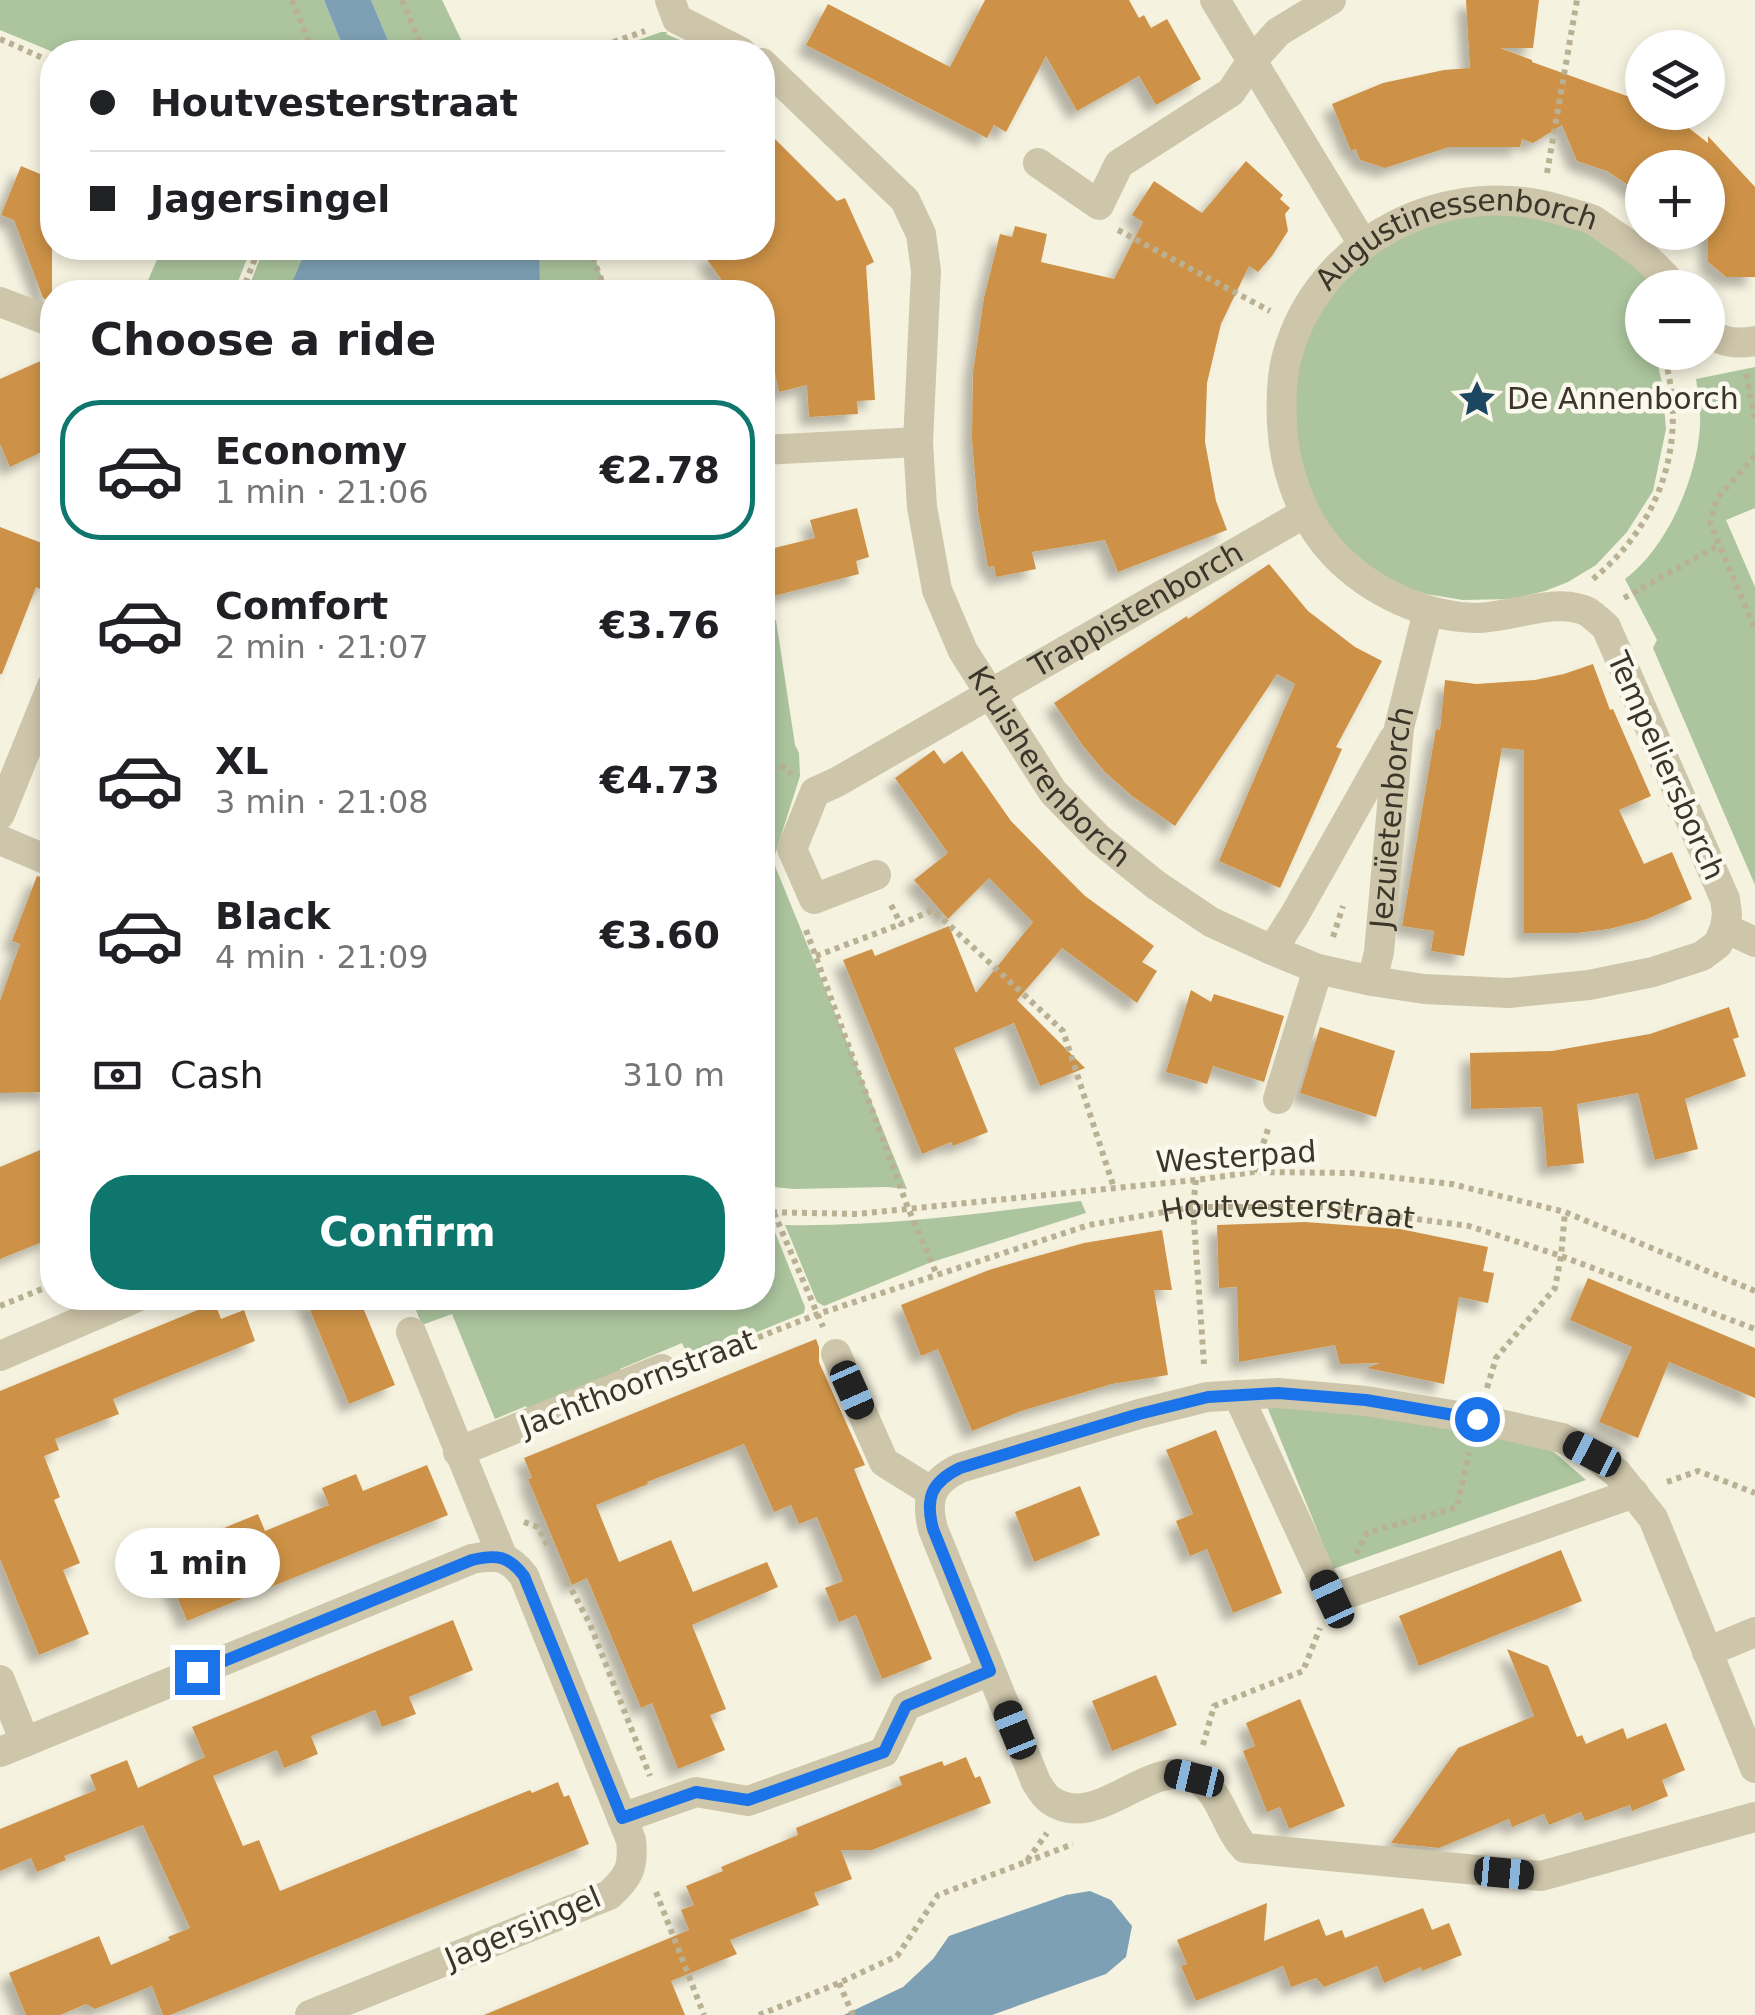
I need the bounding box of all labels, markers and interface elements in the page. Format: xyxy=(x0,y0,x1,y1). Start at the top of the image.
map controls xyxy=(1625,30,1725,370)
button: layers xyxy=(1625,30,1725,130)
text: Houtvesterstraat xyxy=(150,81,518,125)
button: + xyxy=(1625,150,1725,250)
text: Jagersingel xyxy=(150,177,390,221)
street label: Augustinessenborch xyxy=(1308,182,1603,297)
button: − xyxy=(1625,270,1725,370)
text: Choose a ride xyxy=(90,313,436,366)
place icon: De Annenborch xyxy=(1456,378,1498,420)
place label: De Annenborch xyxy=(1507,381,1739,416)
icon: car xyxy=(95,425,185,515)
text: Economy xyxy=(215,429,407,473)
text: €2.78 xyxy=(600,448,720,492)
text: 1 min · 21:06 xyxy=(215,473,429,511)
street label: Trappistenborch xyxy=(1022,534,1249,685)
icon: car xyxy=(95,580,185,670)
text: Comfort xyxy=(215,584,388,628)
text: €3.76 xyxy=(600,603,720,647)
text: 2 min · 21:07 xyxy=(215,628,429,666)
street label: Tempeliersborch xyxy=(1600,645,1732,885)
street label: Kruisherenborch xyxy=(960,660,1138,874)
street label: Jezuïetenborch xyxy=(1363,703,1421,932)
icon: car xyxy=(95,735,185,825)
text: XL xyxy=(215,739,269,783)
text: €4.73 xyxy=(600,758,720,802)
text: 3 min · 21:08 xyxy=(215,783,429,821)
icon: car xyxy=(95,890,185,980)
text: Black xyxy=(215,894,330,938)
text: €3.60 xyxy=(600,913,720,957)
text: 4 min · 21:09 xyxy=(215,938,429,976)
icon: cash xyxy=(90,1048,145,1103)
text: Cash xyxy=(170,1053,264,1097)
text: 310 m xyxy=(623,1056,725,1094)
street label: Westerpad xyxy=(1154,1133,1317,1180)
button: Confirm xyxy=(90,1175,725,1290)
street label: Houtvesterstraat xyxy=(1158,1188,1417,1236)
street label: Jachthoornstraat xyxy=(513,1321,761,1444)
car xyxy=(826,1356,878,1424)
route start xyxy=(1455,1397,1500,1442)
car xyxy=(1558,1427,1626,1481)
callout: 1 min xyxy=(114,1527,280,1597)
text: 1 min xyxy=(147,1544,248,1582)
car xyxy=(1306,1565,1358,1633)
route end xyxy=(175,1650,220,1695)
car xyxy=(990,1697,1040,1763)
car xyxy=(1161,1757,1227,1799)
car xyxy=(1473,1855,1535,1891)
street label: Jagersingel xyxy=(438,1879,606,1977)

